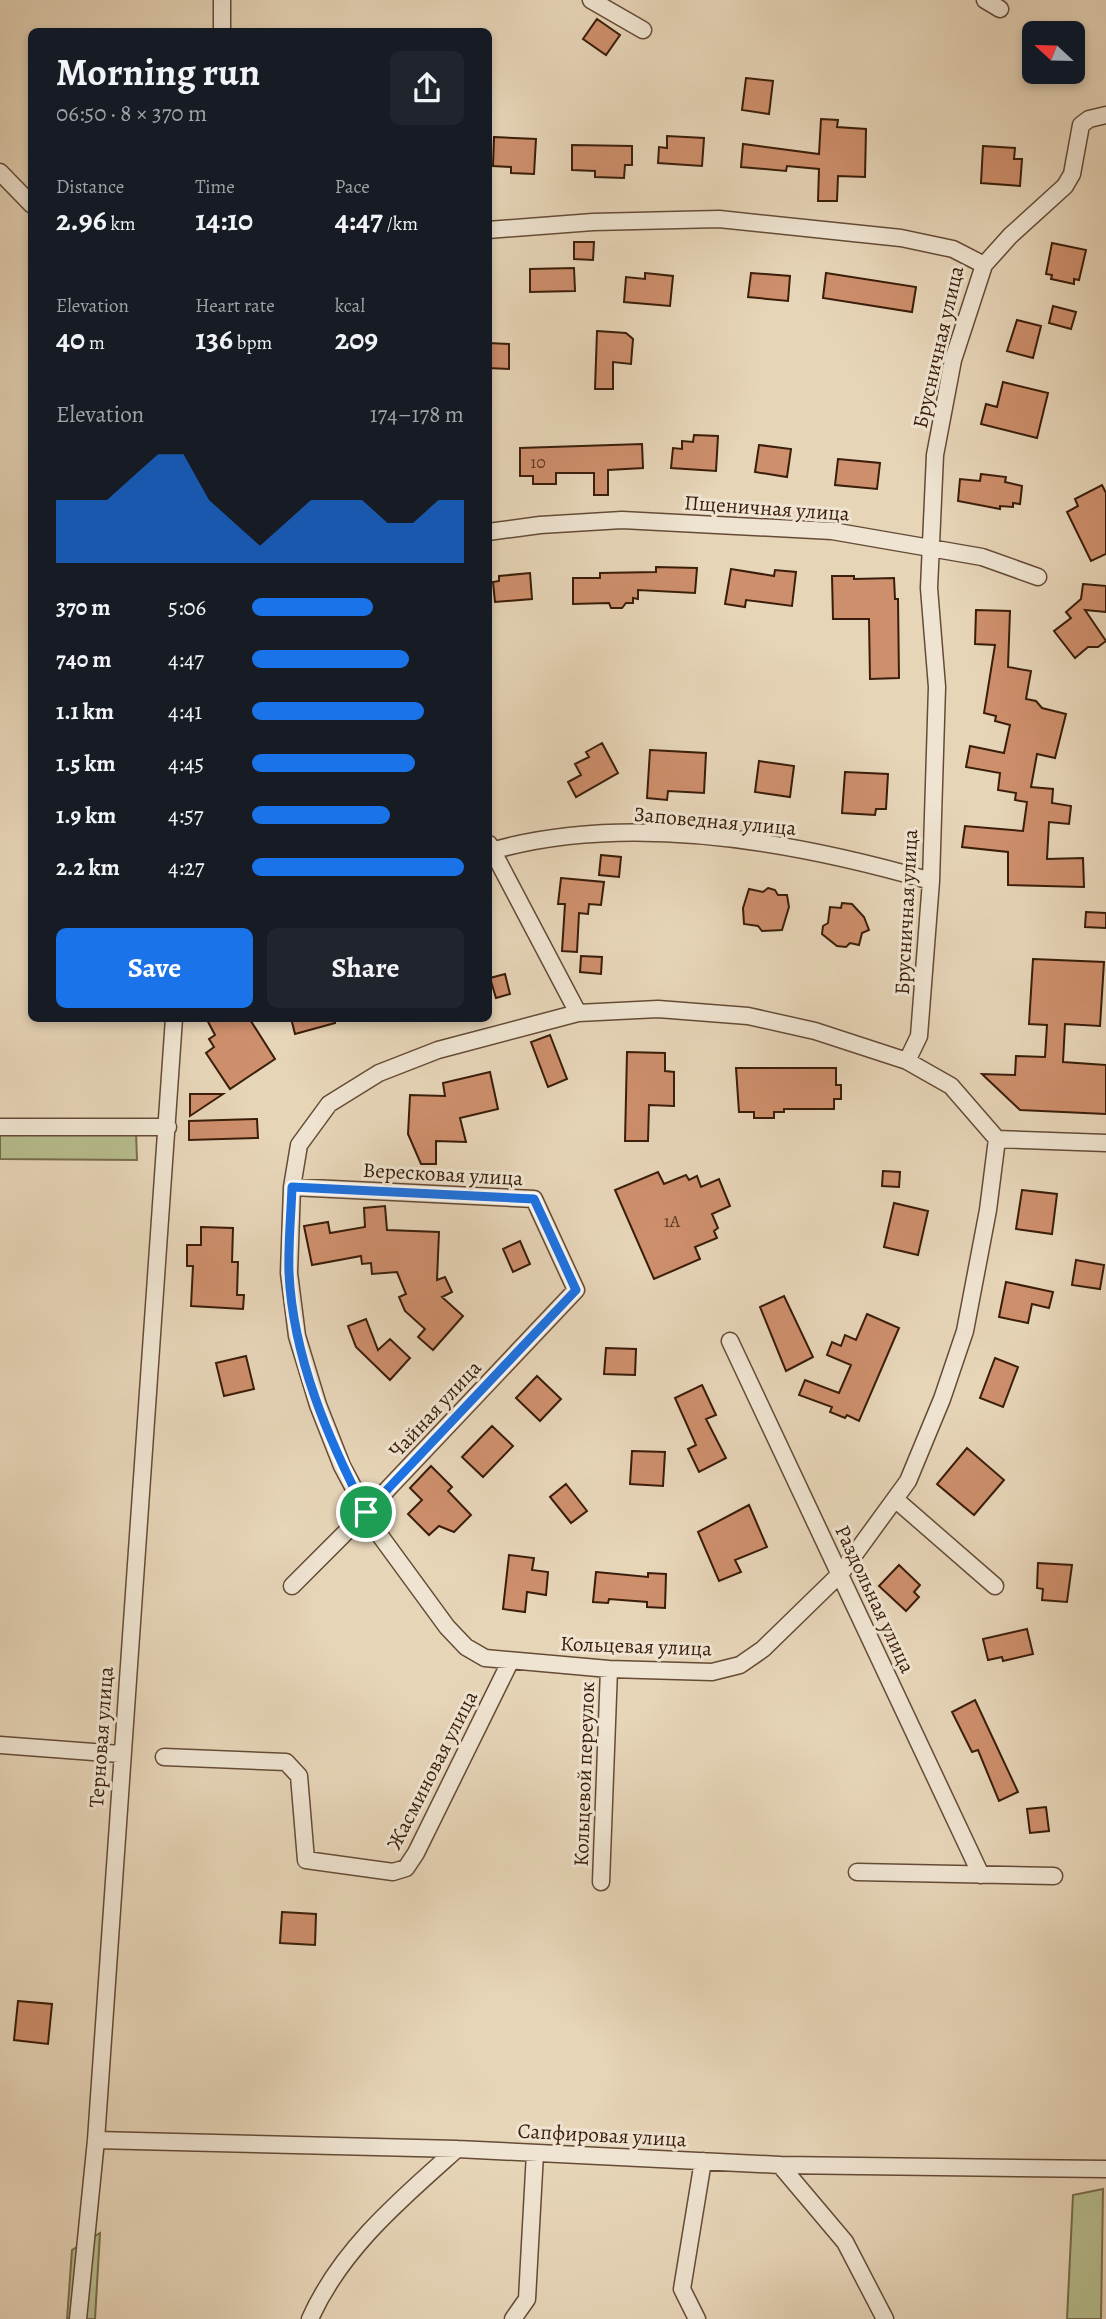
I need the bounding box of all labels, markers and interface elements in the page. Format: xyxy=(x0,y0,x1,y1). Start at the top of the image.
north arrow xyxy=(1022,21,1085,84)
map controls xyxy=(1022,21,1085,84)
text: Morning run xyxy=(56,46,260,98)
button: share xyxy=(390,51,464,125)
text: 06:50 · 8 × 370 m xyxy=(56,98,207,129)
text: Distance xyxy=(56,174,124,200)
text: Time xyxy=(195,174,235,200)
text: Pace xyxy=(335,174,370,200)
text: 2.96 xyxy=(56,200,107,240)
text: 14:10 xyxy=(195,200,253,240)
text: 4:47 xyxy=(335,200,383,240)
text: km xyxy=(107,211,136,237)
text: /km xyxy=(383,211,418,237)
street label: Брусничная улица xyxy=(906,263,970,431)
text: Elevation xyxy=(56,293,129,319)
text: Heart rate xyxy=(195,293,275,319)
text: kcal xyxy=(335,293,365,319)
text: 40 xyxy=(56,319,85,359)
text: 136 xyxy=(195,319,233,359)
text: 209 xyxy=(335,319,378,359)
text: m xyxy=(85,330,105,356)
text: bpm xyxy=(233,330,272,356)
text: Elevation xyxy=(56,399,144,430)
text: 174–178 m xyxy=(370,399,464,430)
house number: 10 xyxy=(530,450,546,474)
street label: Пщеничная улица xyxy=(683,488,851,528)
text: 370 m xyxy=(56,592,111,623)
text: 5:06 xyxy=(168,592,206,623)
text: 740 m xyxy=(56,644,111,675)
text: 4:47 xyxy=(168,644,204,675)
text: 1.1 km xyxy=(56,696,114,727)
text: 4:41 xyxy=(168,696,202,727)
text: 1.5 km xyxy=(56,748,116,779)
text: 4:45 xyxy=(168,748,204,779)
text: 1.9 km xyxy=(56,800,116,831)
text: 4:57 xyxy=(168,800,203,831)
street label: Заповедная улица xyxy=(633,800,798,842)
street label: Брусничная улица xyxy=(888,828,924,996)
text: 2.2 km xyxy=(56,852,120,883)
text: 4:27 xyxy=(168,852,204,883)
button: Save xyxy=(56,928,253,1008)
button: Share xyxy=(267,928,464,1008)
street label: Вересковая улица xyxy=(362,1156,524,1192)
house number: 1А xyxy=(664,1209,681,1233)
street label: Чайная улица xyxy=(382,1354,488,1464)
pin xyxy=(336,1482,396,1542)
icon: arrive xyxy=(347,1493,385,1531)
street label: Раздольная улица xyxy=(828,1520,922,1678)
street label: Кольцевая улица xyxy=(560,1629,713,1663)
street label: Терновая улица xyxy=(82,1665,120,1808)
street label: Кольцевой переулок xyxy=(567,1681,601,1867)
street label: Жасминовая улица xyxy=(380,1686,484,1854)
street label: Сапфировая улица xyxy=(517,2117,687,2153)

